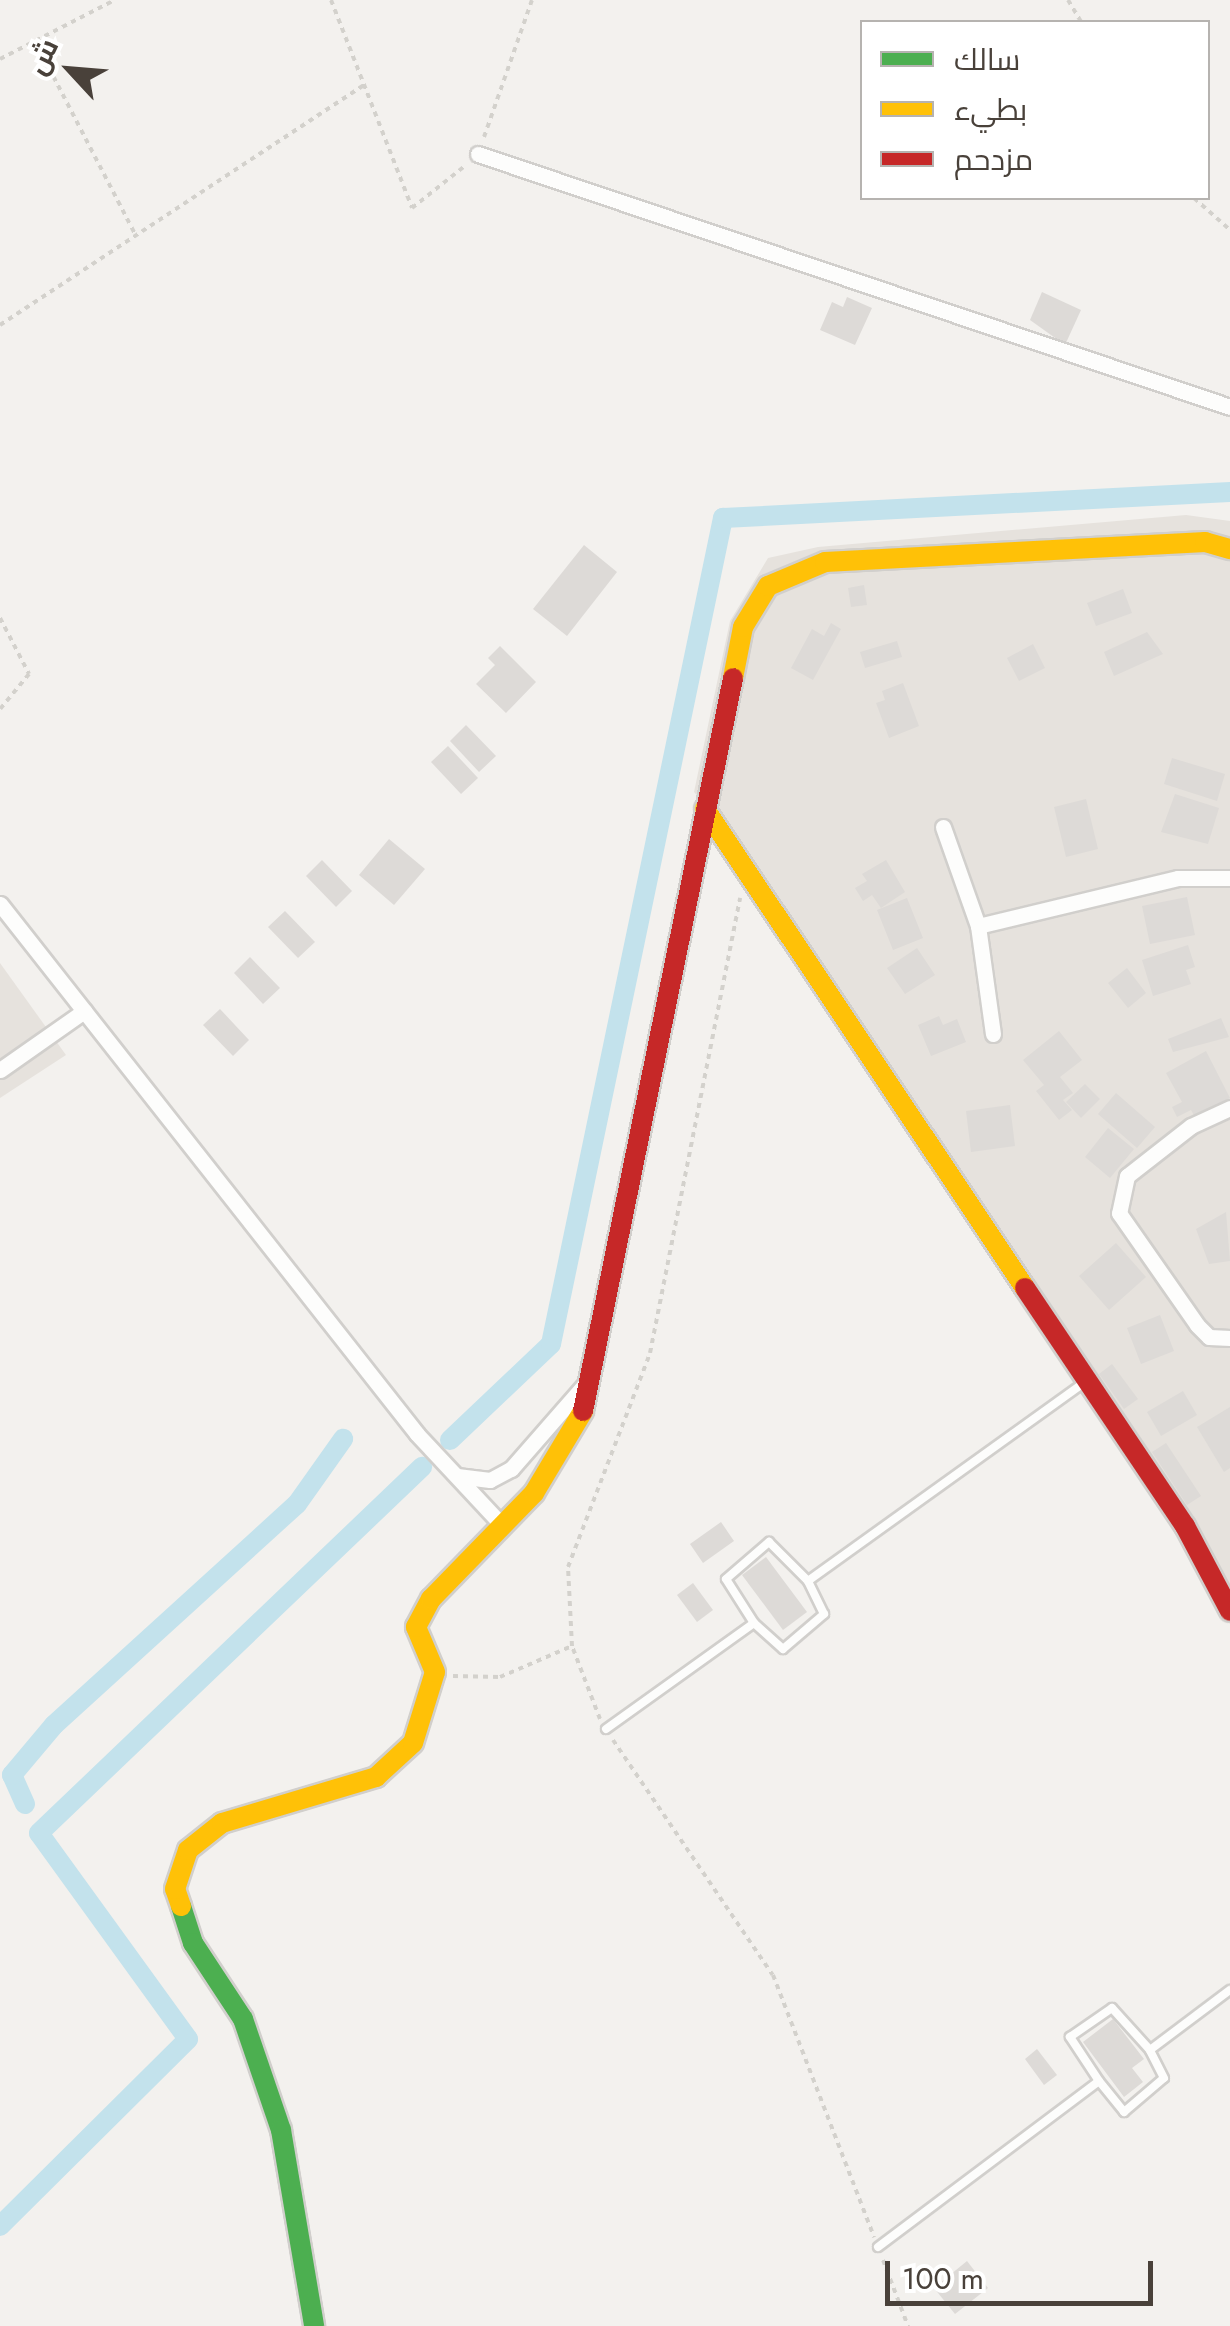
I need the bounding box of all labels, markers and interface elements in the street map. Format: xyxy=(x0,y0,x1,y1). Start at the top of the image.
north arrow xyxy=(20,20,120,120)
legend xyxy=(860,20,1210,200)
text: ش xyxy=(16,31,69,82)
text: سالك xyxy=(954,38,1020,81)
text: بطيء xyxy=(954,88,1027,131)
text: مزدحم xyxy=(954,138,1033,181)
scale bar xyxy=(890,2241,1158,2303)
text: 100 m xyxy=(902,2257,984,2300)

